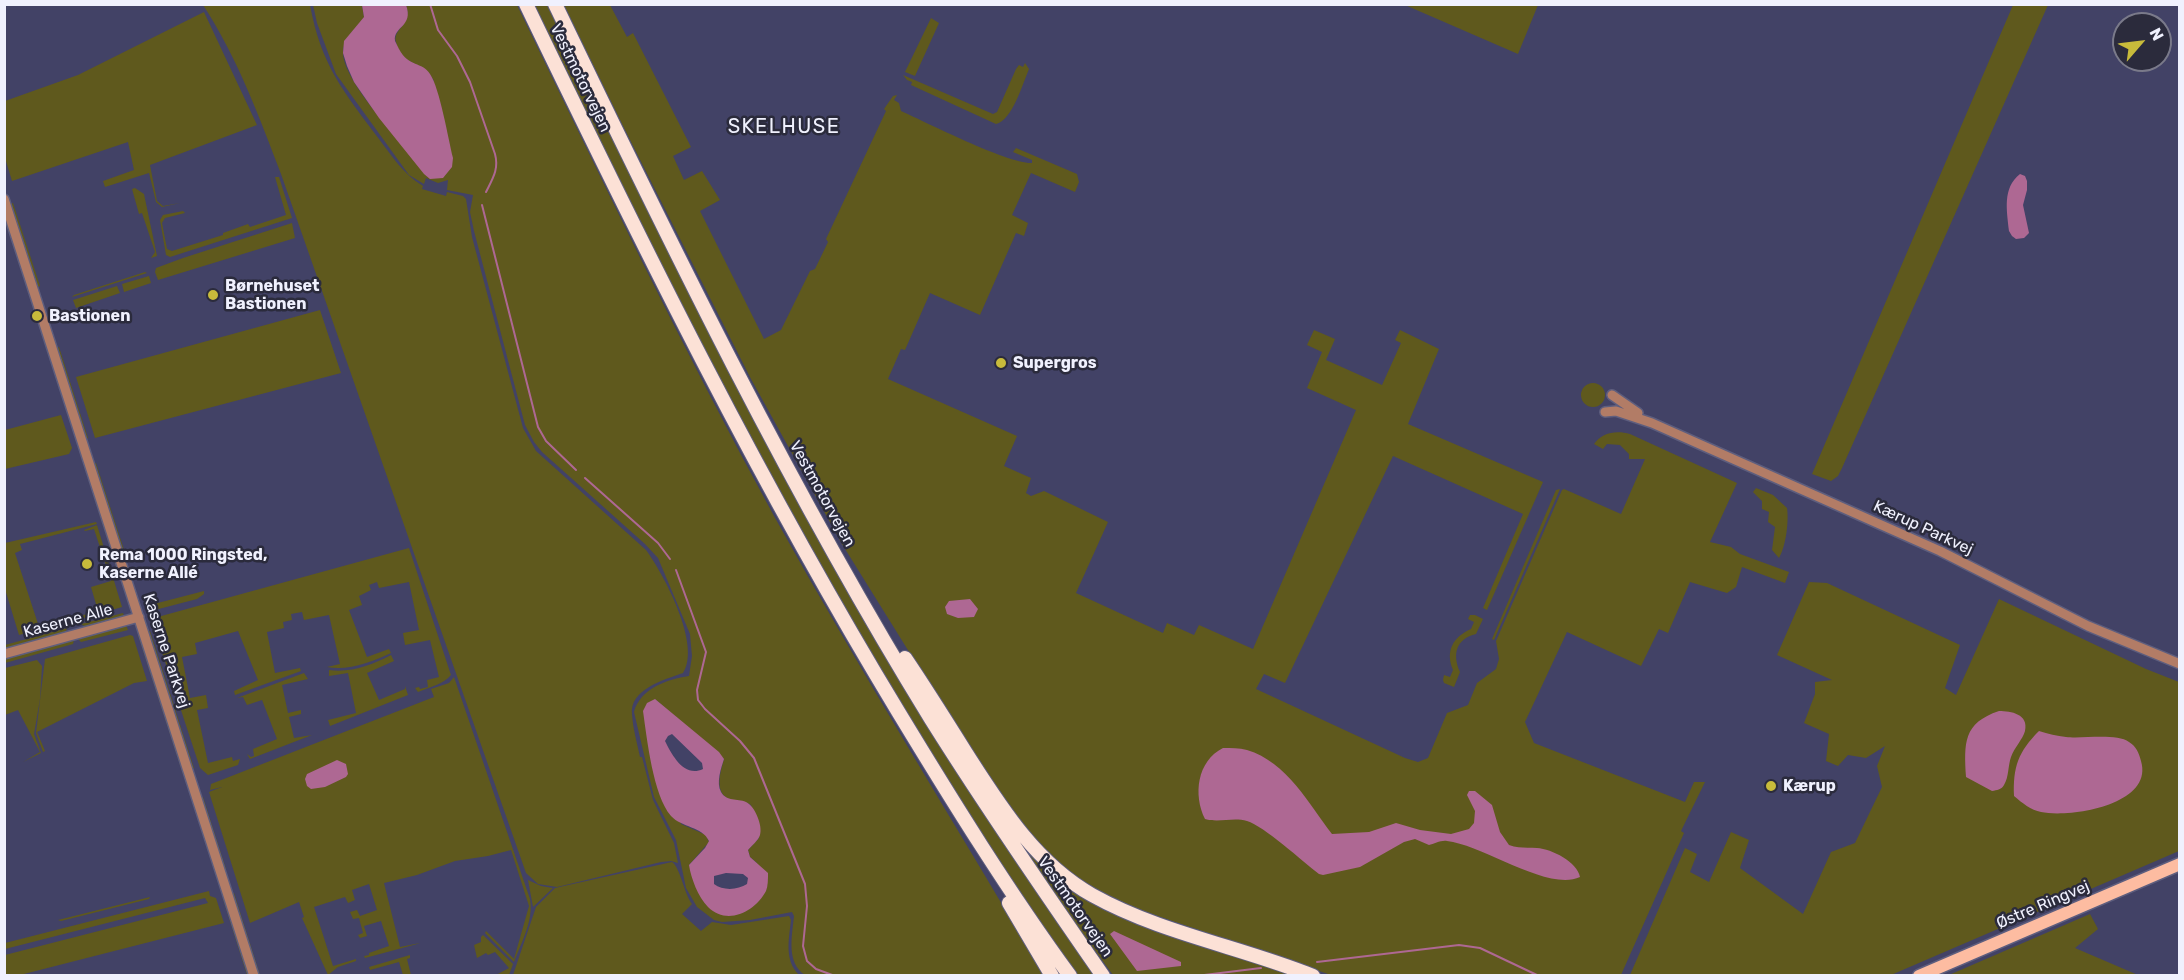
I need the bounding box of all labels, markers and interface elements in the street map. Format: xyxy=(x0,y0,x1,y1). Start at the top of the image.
north arrow xyxy=(2112,12,2172,72)
street label: Vestmotorvejen xyxy=(545,21,615,135)
text: N xyxy=(2145,25,2168,44)
district label: SKELHUSE xyxy=(728,115,840,139)
place label: Børnehuset Bastionen xyxy=(225,276,320,314)
marker: Børnehuset Bastionen xyxy=(206,288,220,302)
place label: Bastionen xyxy=(49,306,130,326)
marker: Bastionen xyxy=(30,309,44,323)
place label: Supergros xyxy=(1013,353,1097,373)
marker: Supergros xyxy=(994,356,1008,370)
street label: Vestmotorvejen xyxy=(785,438,859,550)
street label: Kærup Parkvej xyxy=(1870,497,1976,559)
place label: Rema 1000 Ringsted, Kaserne Allé xyxy=(99,545,267,583)
marker: Rema 1000 Ringsted, Kaserne Allé xyxy=(80,557,94,571)
street label: Kaserne Parkvej xyxy=(138,591,194,711)
street label: Kaserne Alle xyxy=(21,600,115,642)
place label: Kærup xyxy=(1783,776,1836,796)
marker: Kærup xyxy=(1764,779,1778,793)
street label: Vestmotorvejen xyxy=(1033,853,1117,961)
street label: Østre Ringvej xyxy=(1994,877,2092,933)

